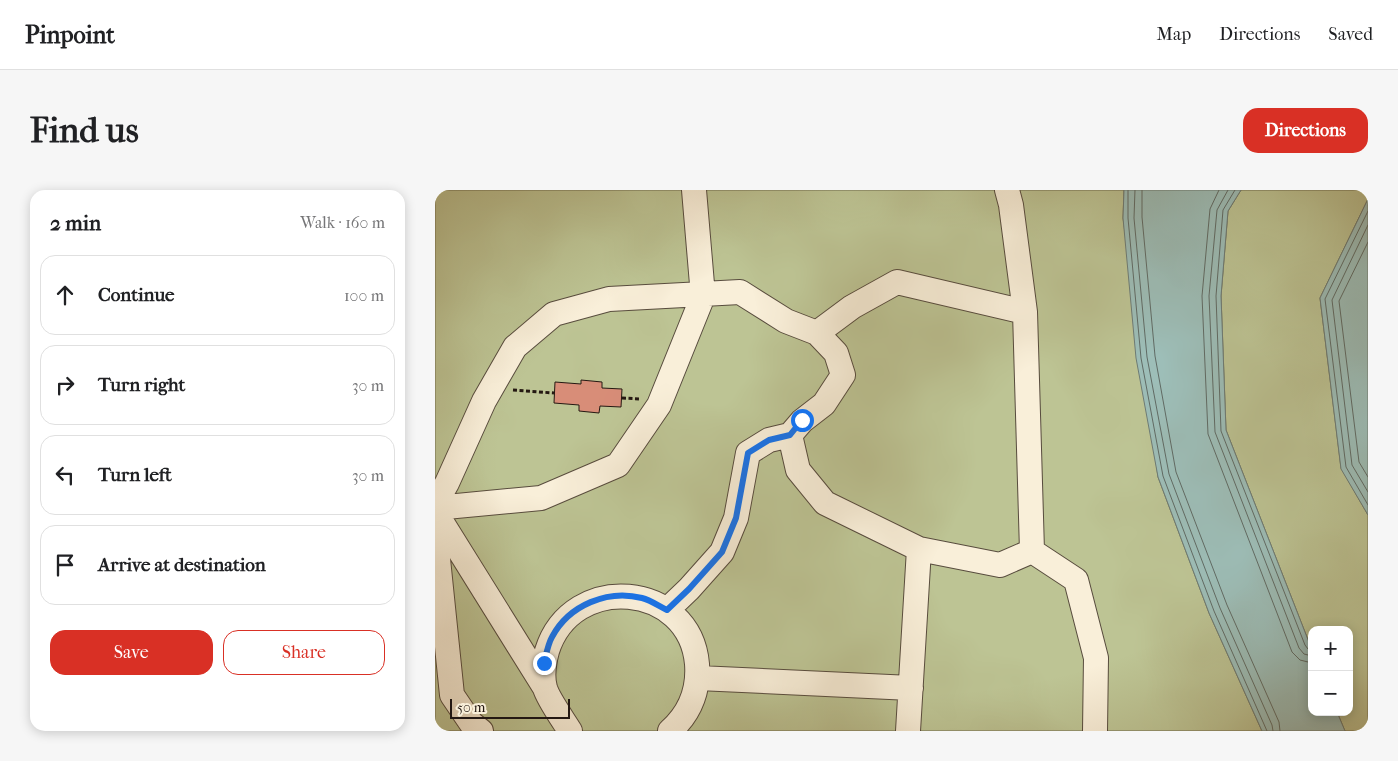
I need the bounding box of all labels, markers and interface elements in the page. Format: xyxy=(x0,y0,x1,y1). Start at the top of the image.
text: Pinpoint xyxy=(25,21,115,49)
text: Map xyxy=(1157,24,1191,45)
text: Directions xyxy=(1219,24,1300,45)
text: Saved xyxy=(1328,24,1373,45)
button: Directions xyxy=(1243,108,1368,153)
text: Find us xyxy=(30,110,139,151)
text: 2 min xyxy=(50,211,101,235)
text: Walk · 160 m xyxy=(300,213,385,232)
icon: ahead xyxy=(51,281,79,309)
text: Continue xyxy=(98,284,174,306)
text: 100 m xyxy=(344,286,384,305)
icon: right xyxy=(51,371,79,399)
text: Turn right xyxy=(98,374,185,396)
text: 30 m xyxy=(352,376,384,395)
route start xyxy=(791,409,814,432)
icon: left xyxy=(51,461,79,489)
text: Turn left xyxy=(98,464,172,486)
text: 30 m xyxy=(352,466,384,485)
icon: arrive xyxy=(51,551,79,579)
text: Arrive at destination xyxy=(98,554,266,576)
map controls xyxy=(1308,626,1353,716)
button: + xyxy=(1308,626,1353,671)
button: Save xyxy=(50,630,213,675)
button: Share xyxy=(223,630,385,675)
route end xyxy=(533,652,556,675)
button: − xyxy=(1308,671,1353,716)
scale bar xyxy=(450,696,570,719)
text: 50 m xyxy=(457,699,485,716)

